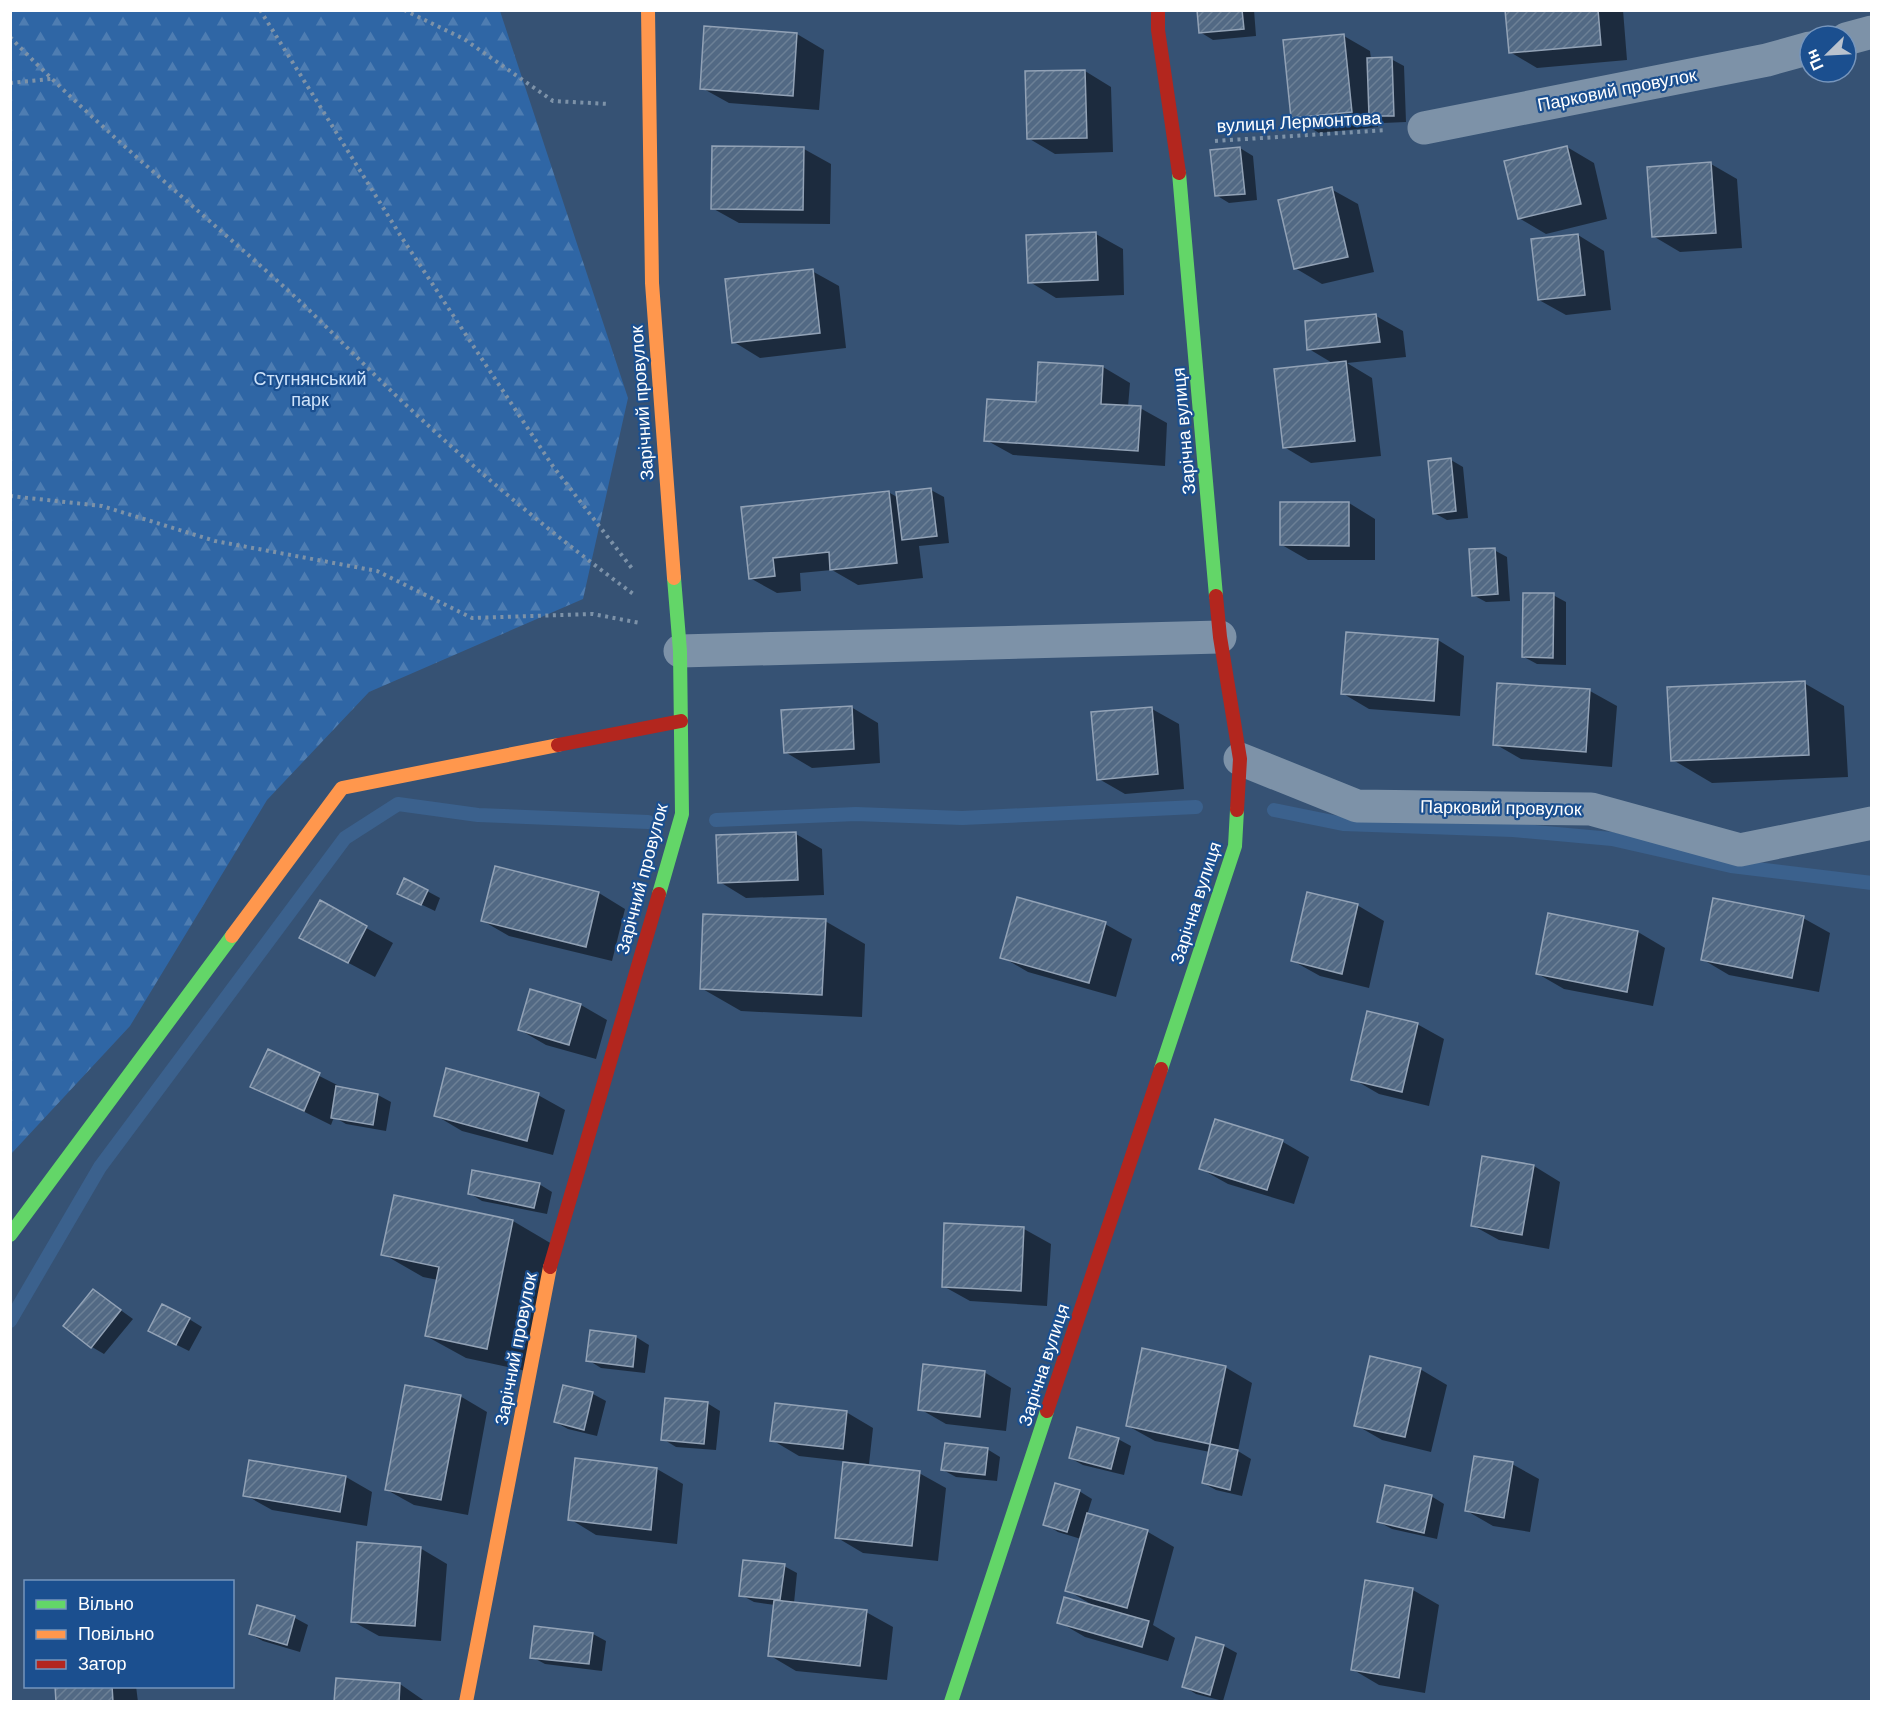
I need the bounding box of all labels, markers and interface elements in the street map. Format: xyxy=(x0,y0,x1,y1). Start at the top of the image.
north arrow xyxy=(1798,24,1858,84)
text: Пн xyxy=(1801,46,1829,74)
street label: Парковий провулок xyxy=(1535,63,1699,117)
street label: вулиця Лермонтова xyxy=(1216,106,1383,138)
street label: Зарічний провулок xyxy=(625,325,659,481)
street label: Зарічна вулиця xyxy=(1166,366,1202,496)
park label: Стугнянський парк xyxy=(253,367,367,412)
street label: Парковий провулок xyxy=(1420,795,1582,821)
street label: Зарічний провулок xyxy=(610,801,674,957)
street label: Зарічна вулиця xyxy=(1165,839,1227,967)
street label: Зарічний провулок xyxy=(489,1270,543,1427)
street label: Зарічна вулиця xyxy=(1013,1301,1075,1429)
legend xyxy=(24,1580,234,1688)
text: Вільно xyxy=(78,1592,134,1616)
text: Повільно xyxy=(78,1622,154,1646)
text: Затор xyxy=(78,1652,127,1676)

